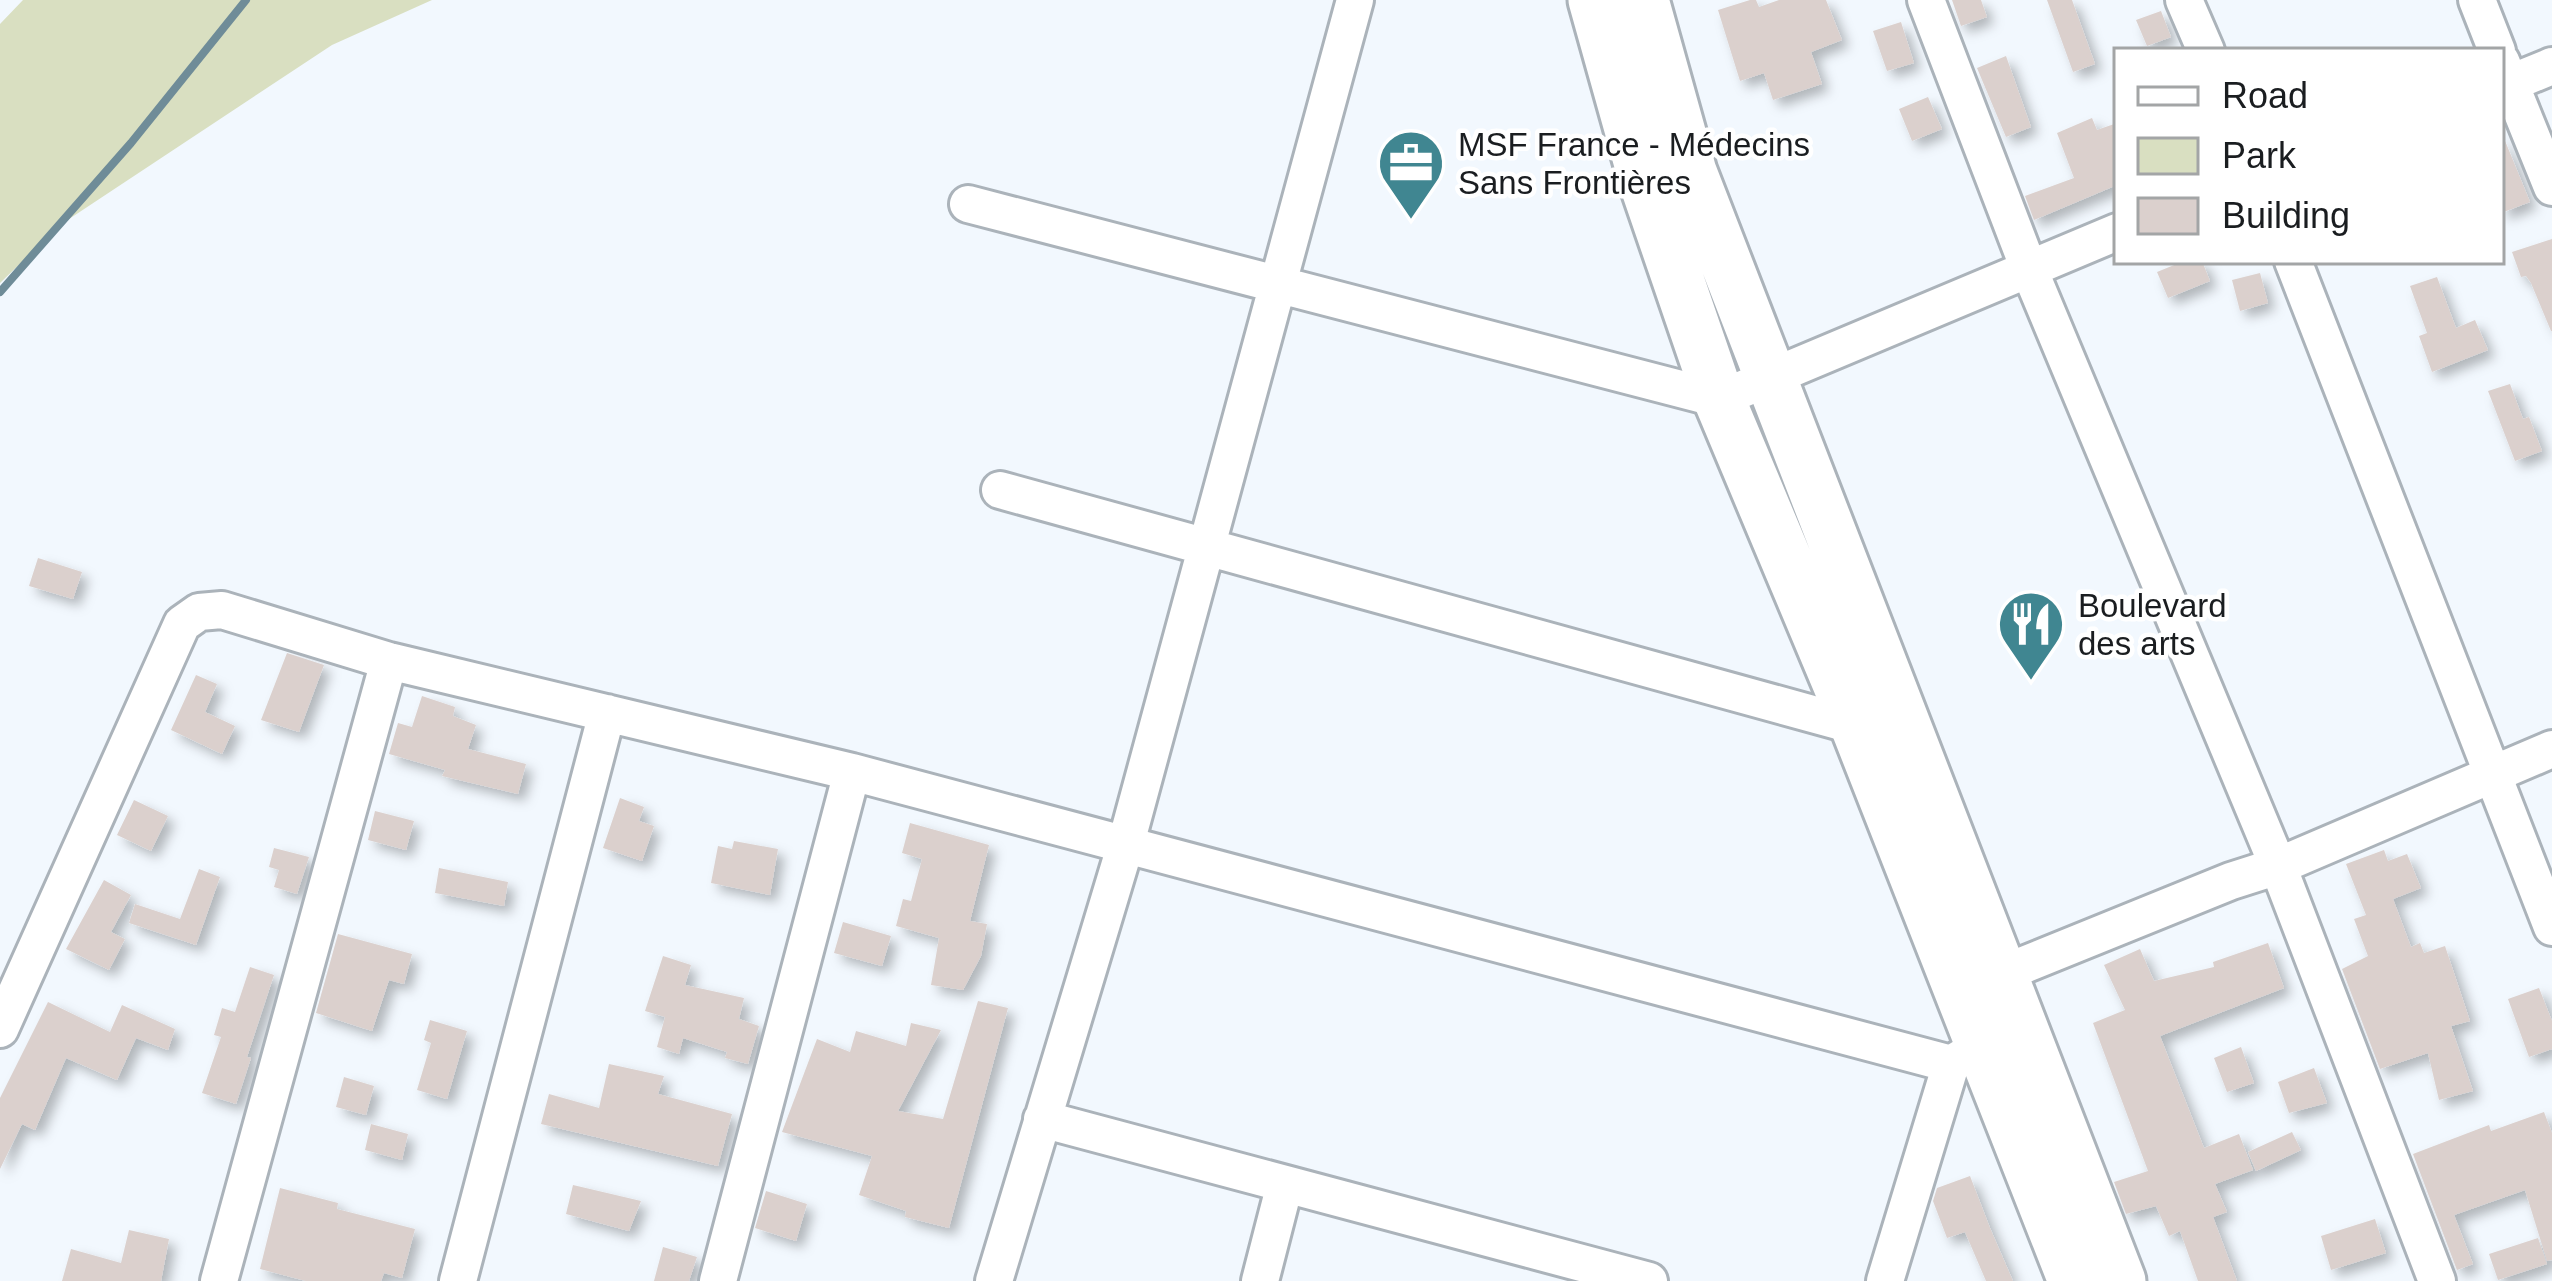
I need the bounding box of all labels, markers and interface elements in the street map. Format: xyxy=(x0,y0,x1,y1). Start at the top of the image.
legend xyxy=(2114,48,2504,264)
text: Road xyxy=(2222,75,2308,116)
place label: MSF France - Médecins Sans Frontières xyxy=(1458,126,1810,201)
office icon: MSF France - Médecins Sans Frontières xyxy=(1376,128,1446,222)
text: Park xyxy=(2222,135,2297,176)
text: Building xyxy=(2222,195,2350,236)
place label: Boulevard des arts xyxy=(2078,587,2227,662)
restaurant icon: Boulevard des arts xyxy=(1996,589,2066,683)

